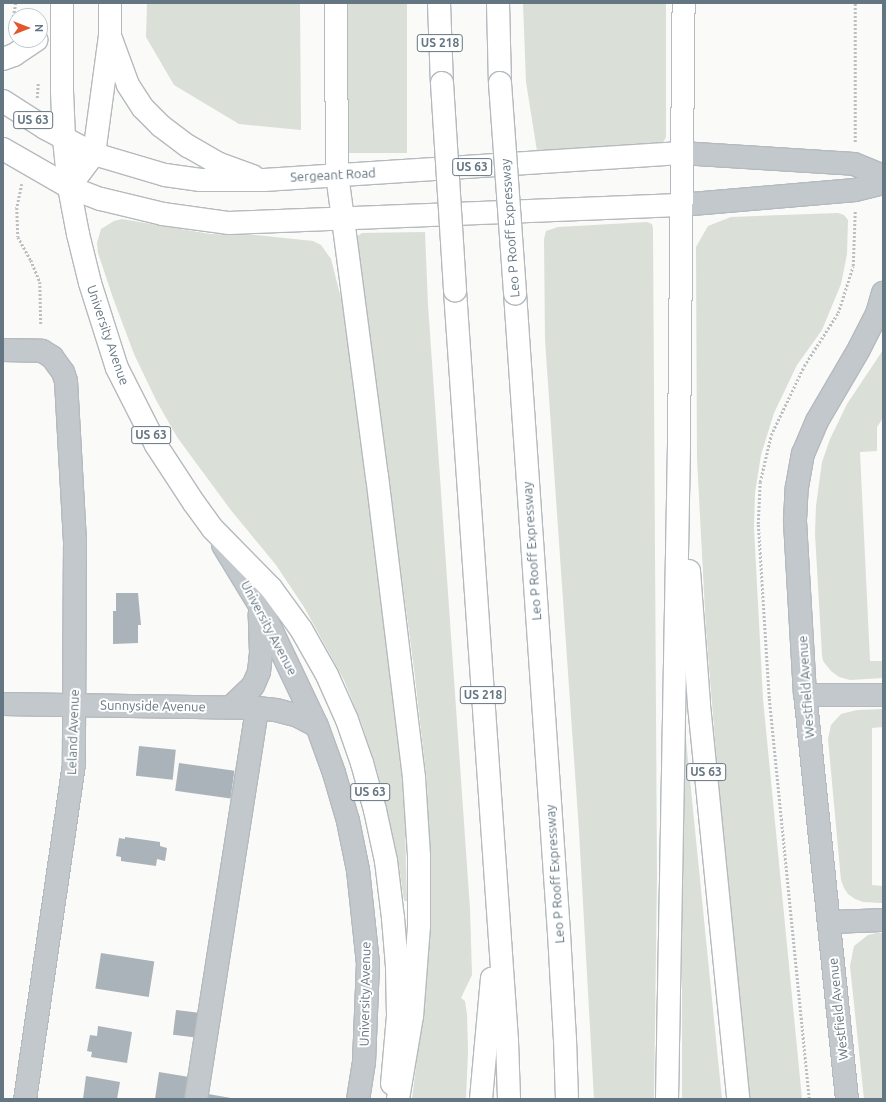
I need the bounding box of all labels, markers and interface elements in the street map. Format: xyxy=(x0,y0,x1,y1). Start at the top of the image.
north arrow xyxy=(8,8,48,48)
text: N xyxy=(33,24,45,32)
road number: US 218 xyxy=(416,33,464,53)
road number: US 63 xyxy=(13,110,53,130)
road number: US 63 xyxy=(452,157,492,177)
street label: Leo P Rooff Expressway xyxy=(497,158,523,298)
street label: Sergeant Road xyxy=(290,165,376,185)
street label: University Avenue xyxy=(84,283,132,387)
road number: US 63 xyxy=(131,425,171,445)
street label: Leo P Rooff Expressway xyxy=(519,481,545,621)
street label: University Avenue xyxy=(238,578,300,678)
street label: Westfield Avenue xyxy=(795,635,817,739)
road number: US 218 xyxy=(459,685,507,705)
street label: Leland Avenue xyxy=(64,689,82,775)
street label: Sunnyside Avenue xyxy=(100,697,206,715)
road number: US 63 xyxy=(686,762,726,782)
road number: US 63 xyxy=(350,782,390,802)
street label: Leo P Rooff Expressway xyxy=(542,804,568,944)
street label: University Avenue xyxy=(356,941,374,1047)
street label: Westfield Avenue xyxy=(825,957,851,1061)

